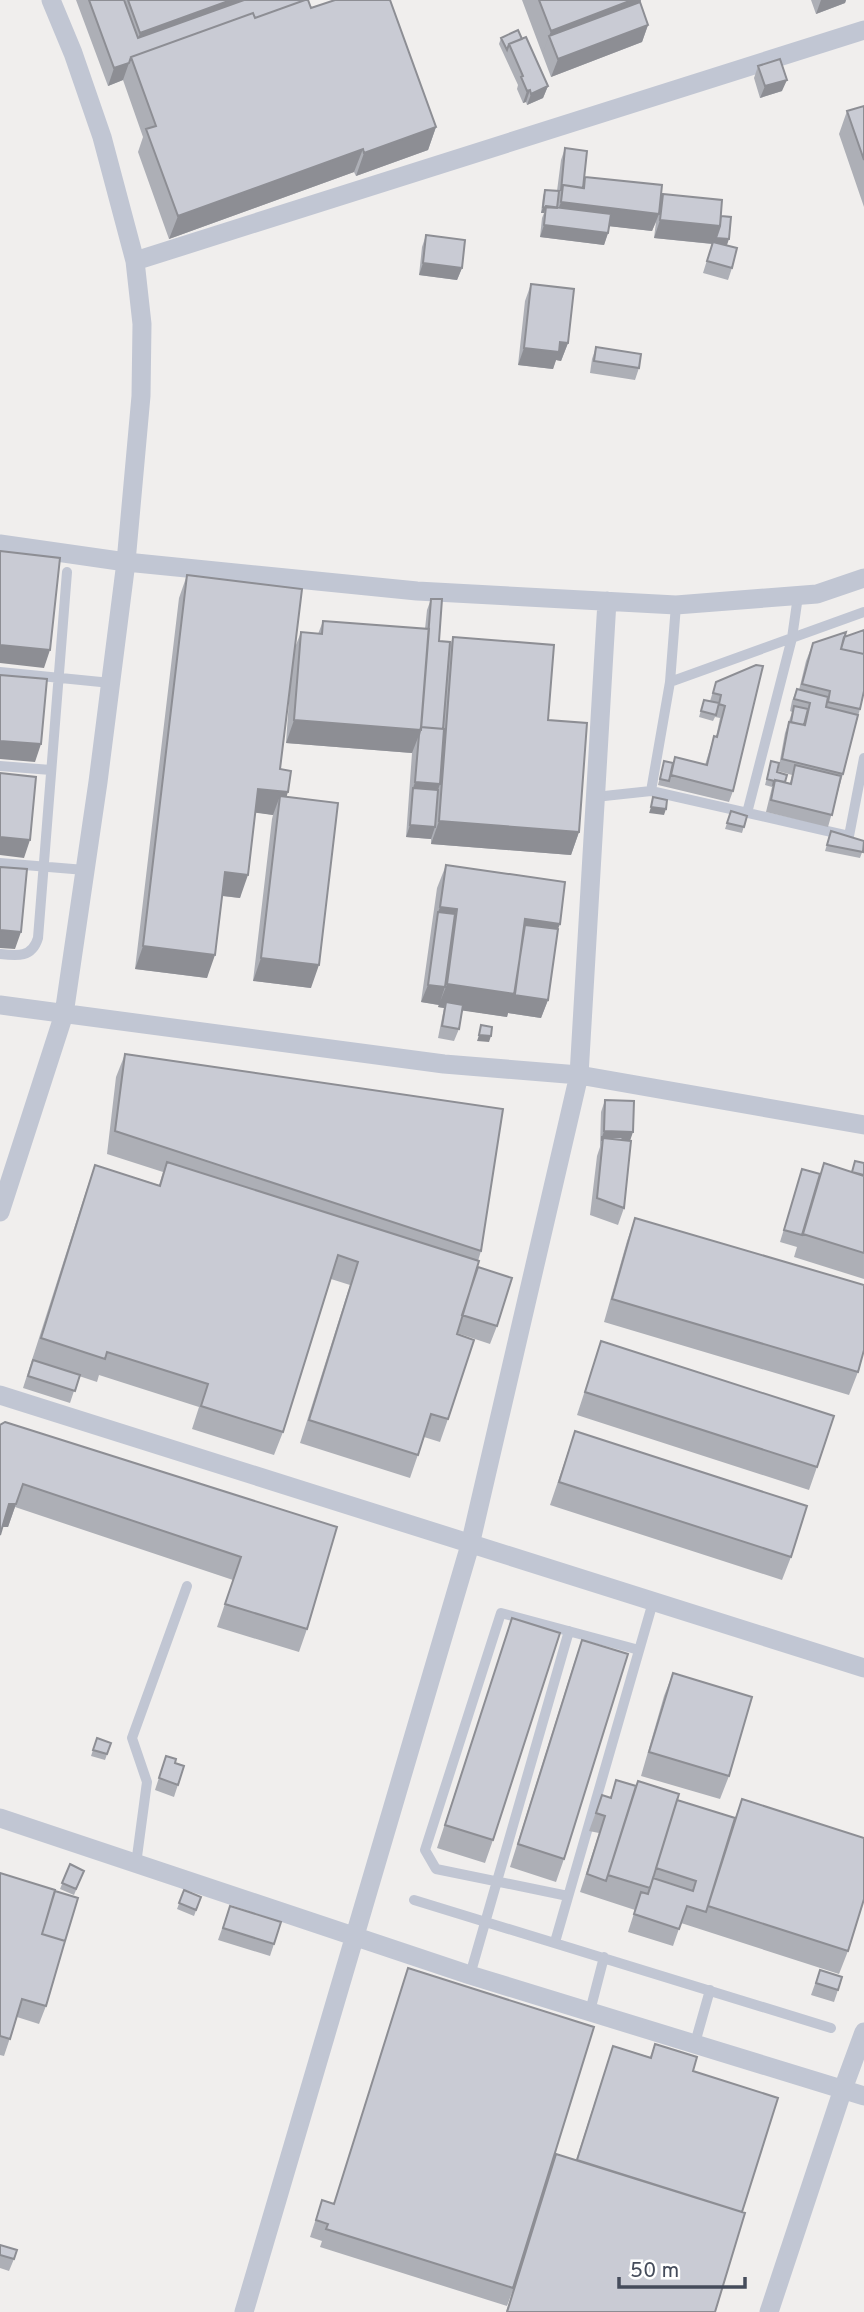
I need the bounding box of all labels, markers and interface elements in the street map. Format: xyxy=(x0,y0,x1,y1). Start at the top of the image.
scale bar xyxy=(619,2246,745,2290)
text: 50 m xyxy=(630,2258,679,2285)

